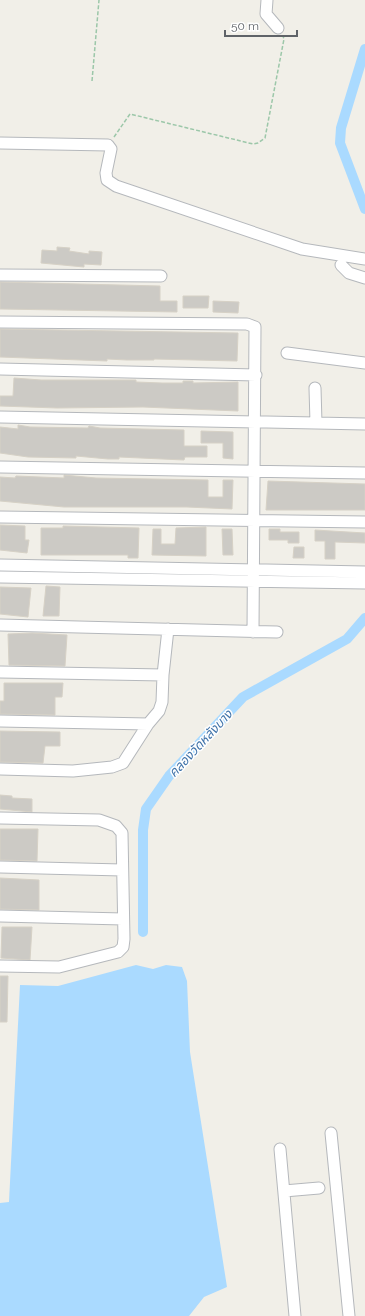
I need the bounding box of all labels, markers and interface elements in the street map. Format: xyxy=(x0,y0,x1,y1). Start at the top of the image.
scale bar xyxy=(225,12,297,38)
text: 50 m xyxy=(231,19,259,33)
water label: คลองวัดหลังบาง xyxy=(165,706,236,780)

